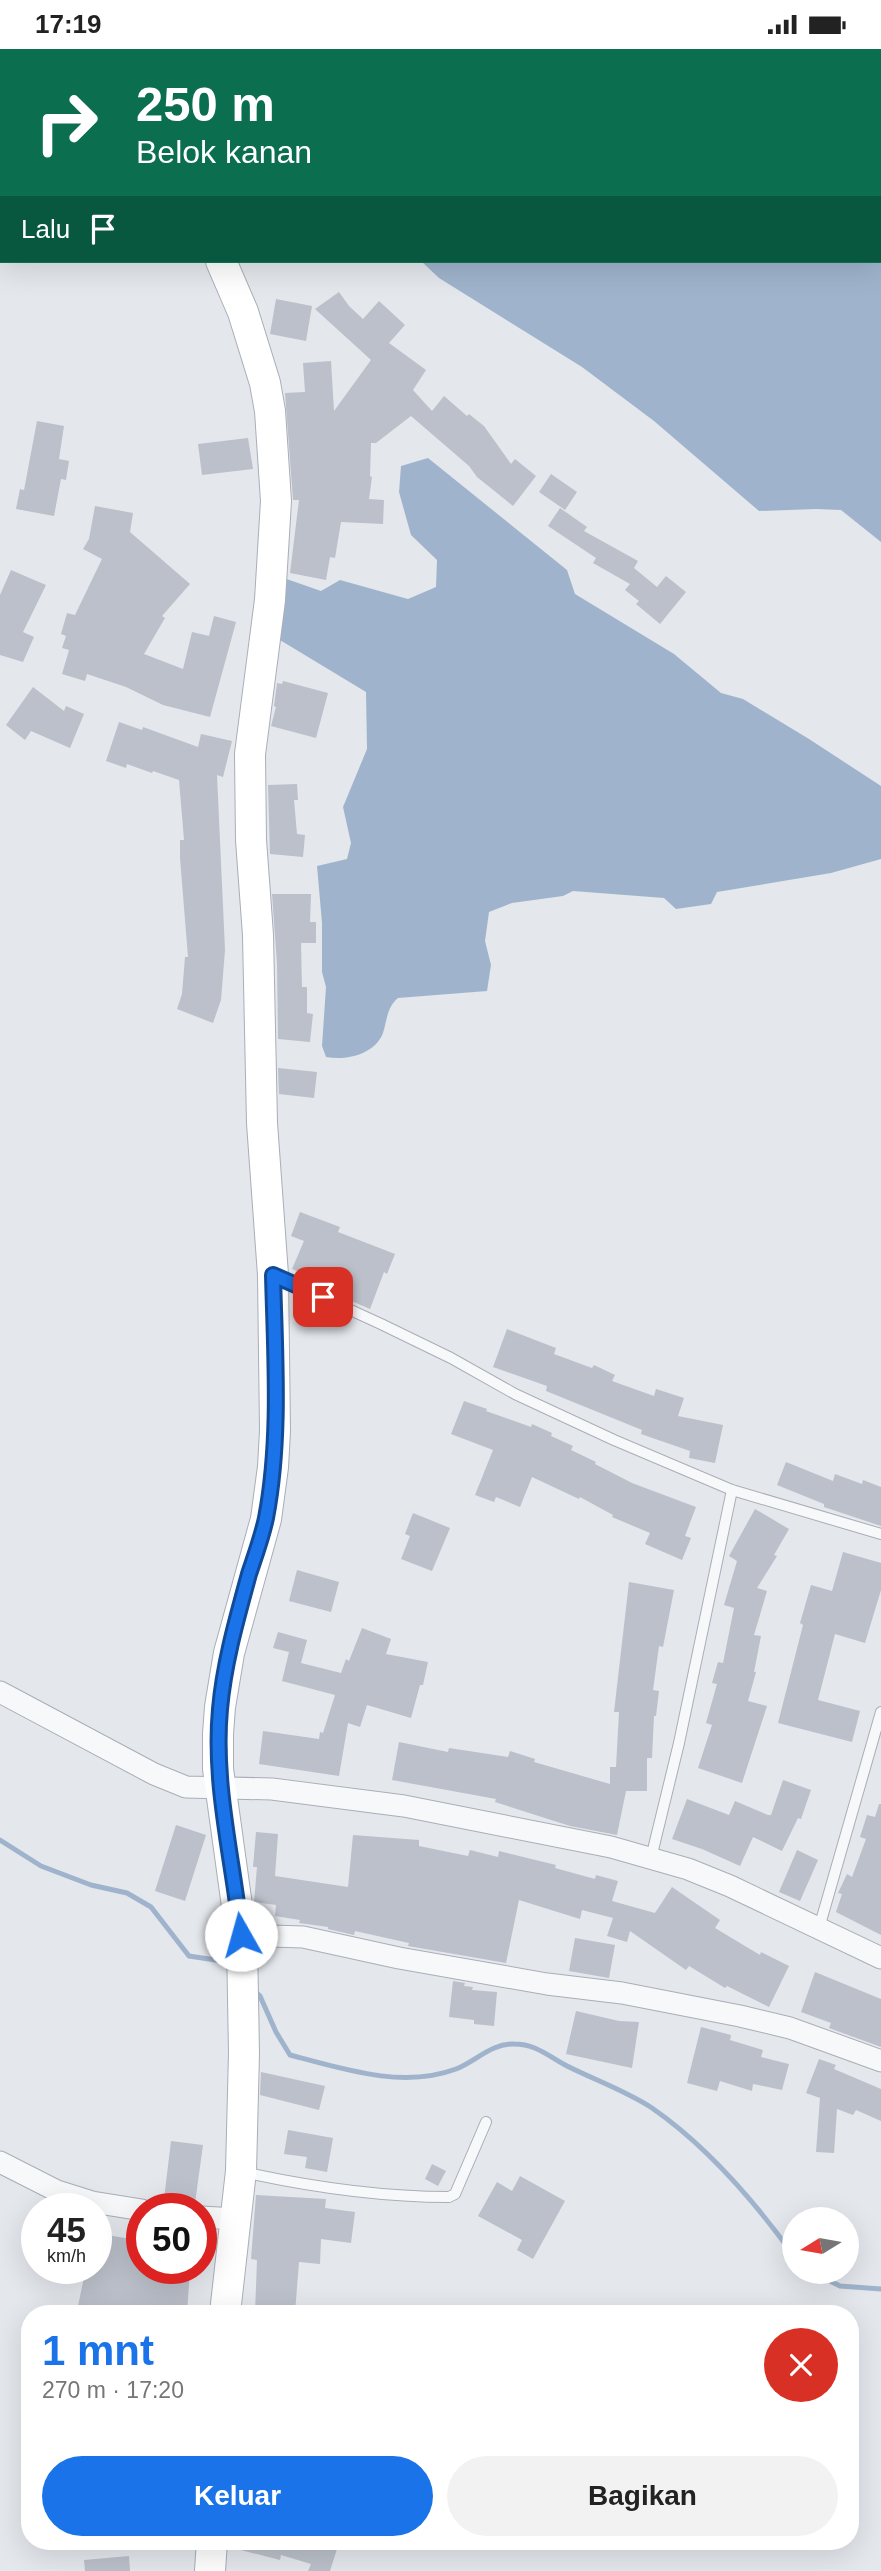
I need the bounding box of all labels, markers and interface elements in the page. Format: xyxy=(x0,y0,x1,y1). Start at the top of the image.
text: 17:19 xyxy=(35,9,102,39)
icon: right xyxy=(21,77,112,168)
text: 250 m xyxy=(136,77,275,131)
text: Belok kanan xyxy=(136,134,312,170)
icon: arrive xyxy=(84,210,122,248)
text: Lalu xyxy=(21,214,70,244)
pin xyxy=(293,1267,353,1327)
icon: arrive xyxy=(304,1278,342,1316)
position arrow xyxy=(204,1898,278,1972)
speed limit sign: 50 xyxy=(126,2193,217,2284)
north arrow xyxy=(782,2207,859,2284)
map controls xyxy=(782,2207,859,2284)
text: 45 xyxy=(47,2210,86,2249)
text: km/h xyxy=(47,2246,86,2266)
text: 1 mnt xyxy=(42,2327,154,2374)
button: close xyxy=(764,2328,838,2402)
text: 270 m · 17:20 xyxy=(42,2377,184,2403)
button: Keluar xyxy=(42,2456,433,2536)
button: Bagikan xyxy=(447,2456,838,2536)

